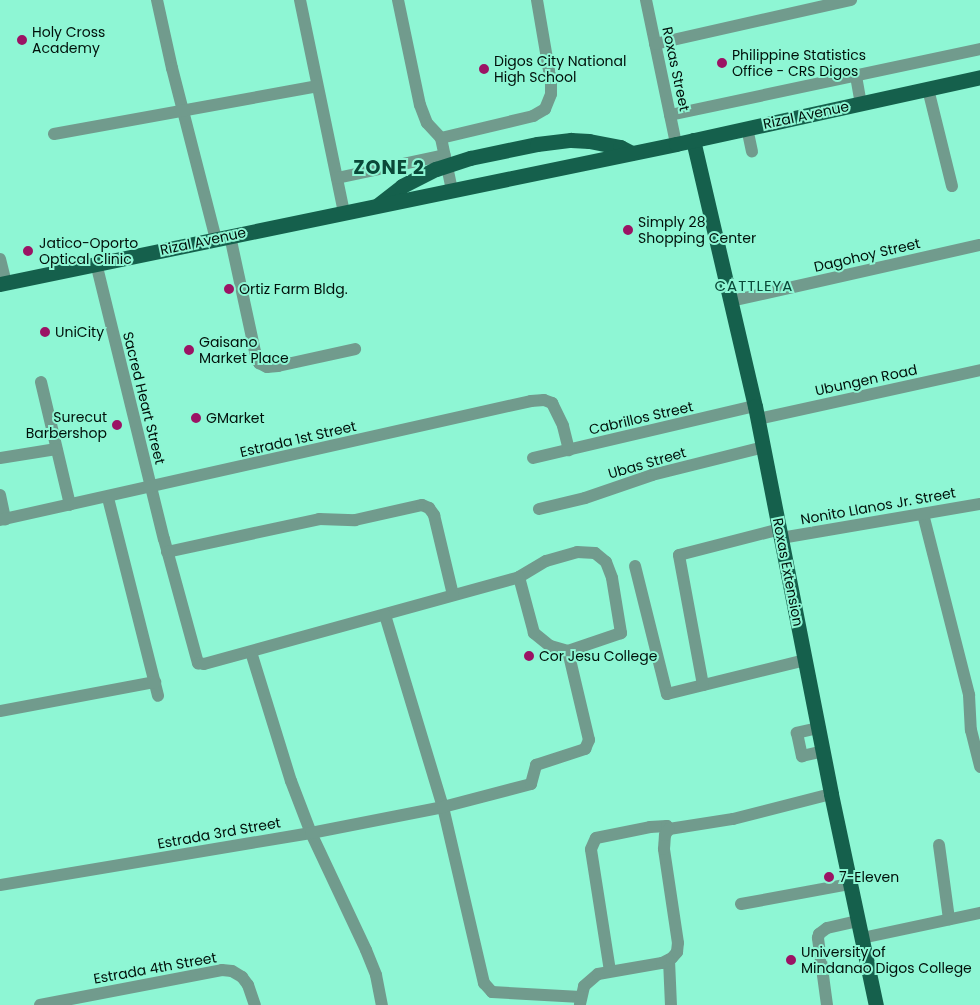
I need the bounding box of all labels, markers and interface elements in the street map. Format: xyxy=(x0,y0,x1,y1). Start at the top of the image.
place label: Holy Cross Academy xyxy=(32,24,105,56)
street label: Roxas Street xyxy=(659,25,693,113)
marker: Holy Cross Academy xyxy=(16,34,28,46)
place label: Philippine Statistics Office - CRS Digos xyxy=(732,47,866,80)
place label: Digos City National High School xyxy=(494,53,626,85)
marker: Philippine Statistics Office - CRS Digos xyxy=(716,57,728,69)
marker: Digos City National High School xyxy=(478,63,490,75)
street label: Rizal Avenue xyxy=(761,98,851,132)
district label: ZONE 2 xyxy=(352,157,426,179)
place label: Simply 28 Shopping Center xyxy=(638,214,756,246)
street label: Rizal Avenue xyxy=(158,224,248,258)
marker: Simply 28 Shopping Center xyxy=(622,224,634,236)
place label: Jatico-Oporto Optical Clinic xyxy=(39,235,138,268)
street label: Dagohoy Street xyxy=(812,235,922,275)
marker: Jatico-Oporto Optical Clinic xyxy=(21,244,35,258)
district label: CATTLEYA xyxy=(714,277,794,295)
place label: Ortiz Farm Bldg. xyxy=(239,281,348,297)
marker: Ortiz Farm Bldg. xyxy=(223,283,235,295)
place label: UniCity xyxy=(55,324,104,340)
marker: UniCity xyxy=(39,326,51,338)
street label: Sacred Heart Street xyxy=(119,330,169,466)
place label: Gaisano Market Place xyxy=(199,334,289,367)
marker: Gaisano Market Place xyxy=(183,344,195,356)
street label: Ubungen Road xyxy=(813,361,919,399)
street label: Cabrillos Street xyxy=(587,398,695,438)
place label: Surecut Barbershop xyxy=(26,409,107,442)
place label: GMarket xyxy=(206,410,265,426)
marker: GMarket xyxy=(190,412,202,424)
street label: Estrada 1st Street xyxy=(238,417,358,461)
marker: Surecut Barbershop xyxy=(111,419,123,431)
street label: Ubas Street xyxy=(606,444,688,482)
street label: Nonito Llanos Jr. Street xyxy=(799,484,957,528)
street label: Roxas Extension xyxy=(769,516,807,628)
place label: Cor Jesu College xyxy=(539,648,657,664)
marker: Cor Jesu College xyxy=(523,650,535,662)
street label: Estrada 3rd Street xyxy=(156,814,282,852)
place label: 7-Eleven xyxy=(839,869,899,885)
marker: 7-Eleven xyxy=(823,871,835,883)
place label: University of Mindanao Digos College xyxy=(801,944,972,976)
street label: Estrada 4th Street xyxy=(92,949,218,987)
marker: University of Mindanao Digos College xyxy=(785,954,797,966)

